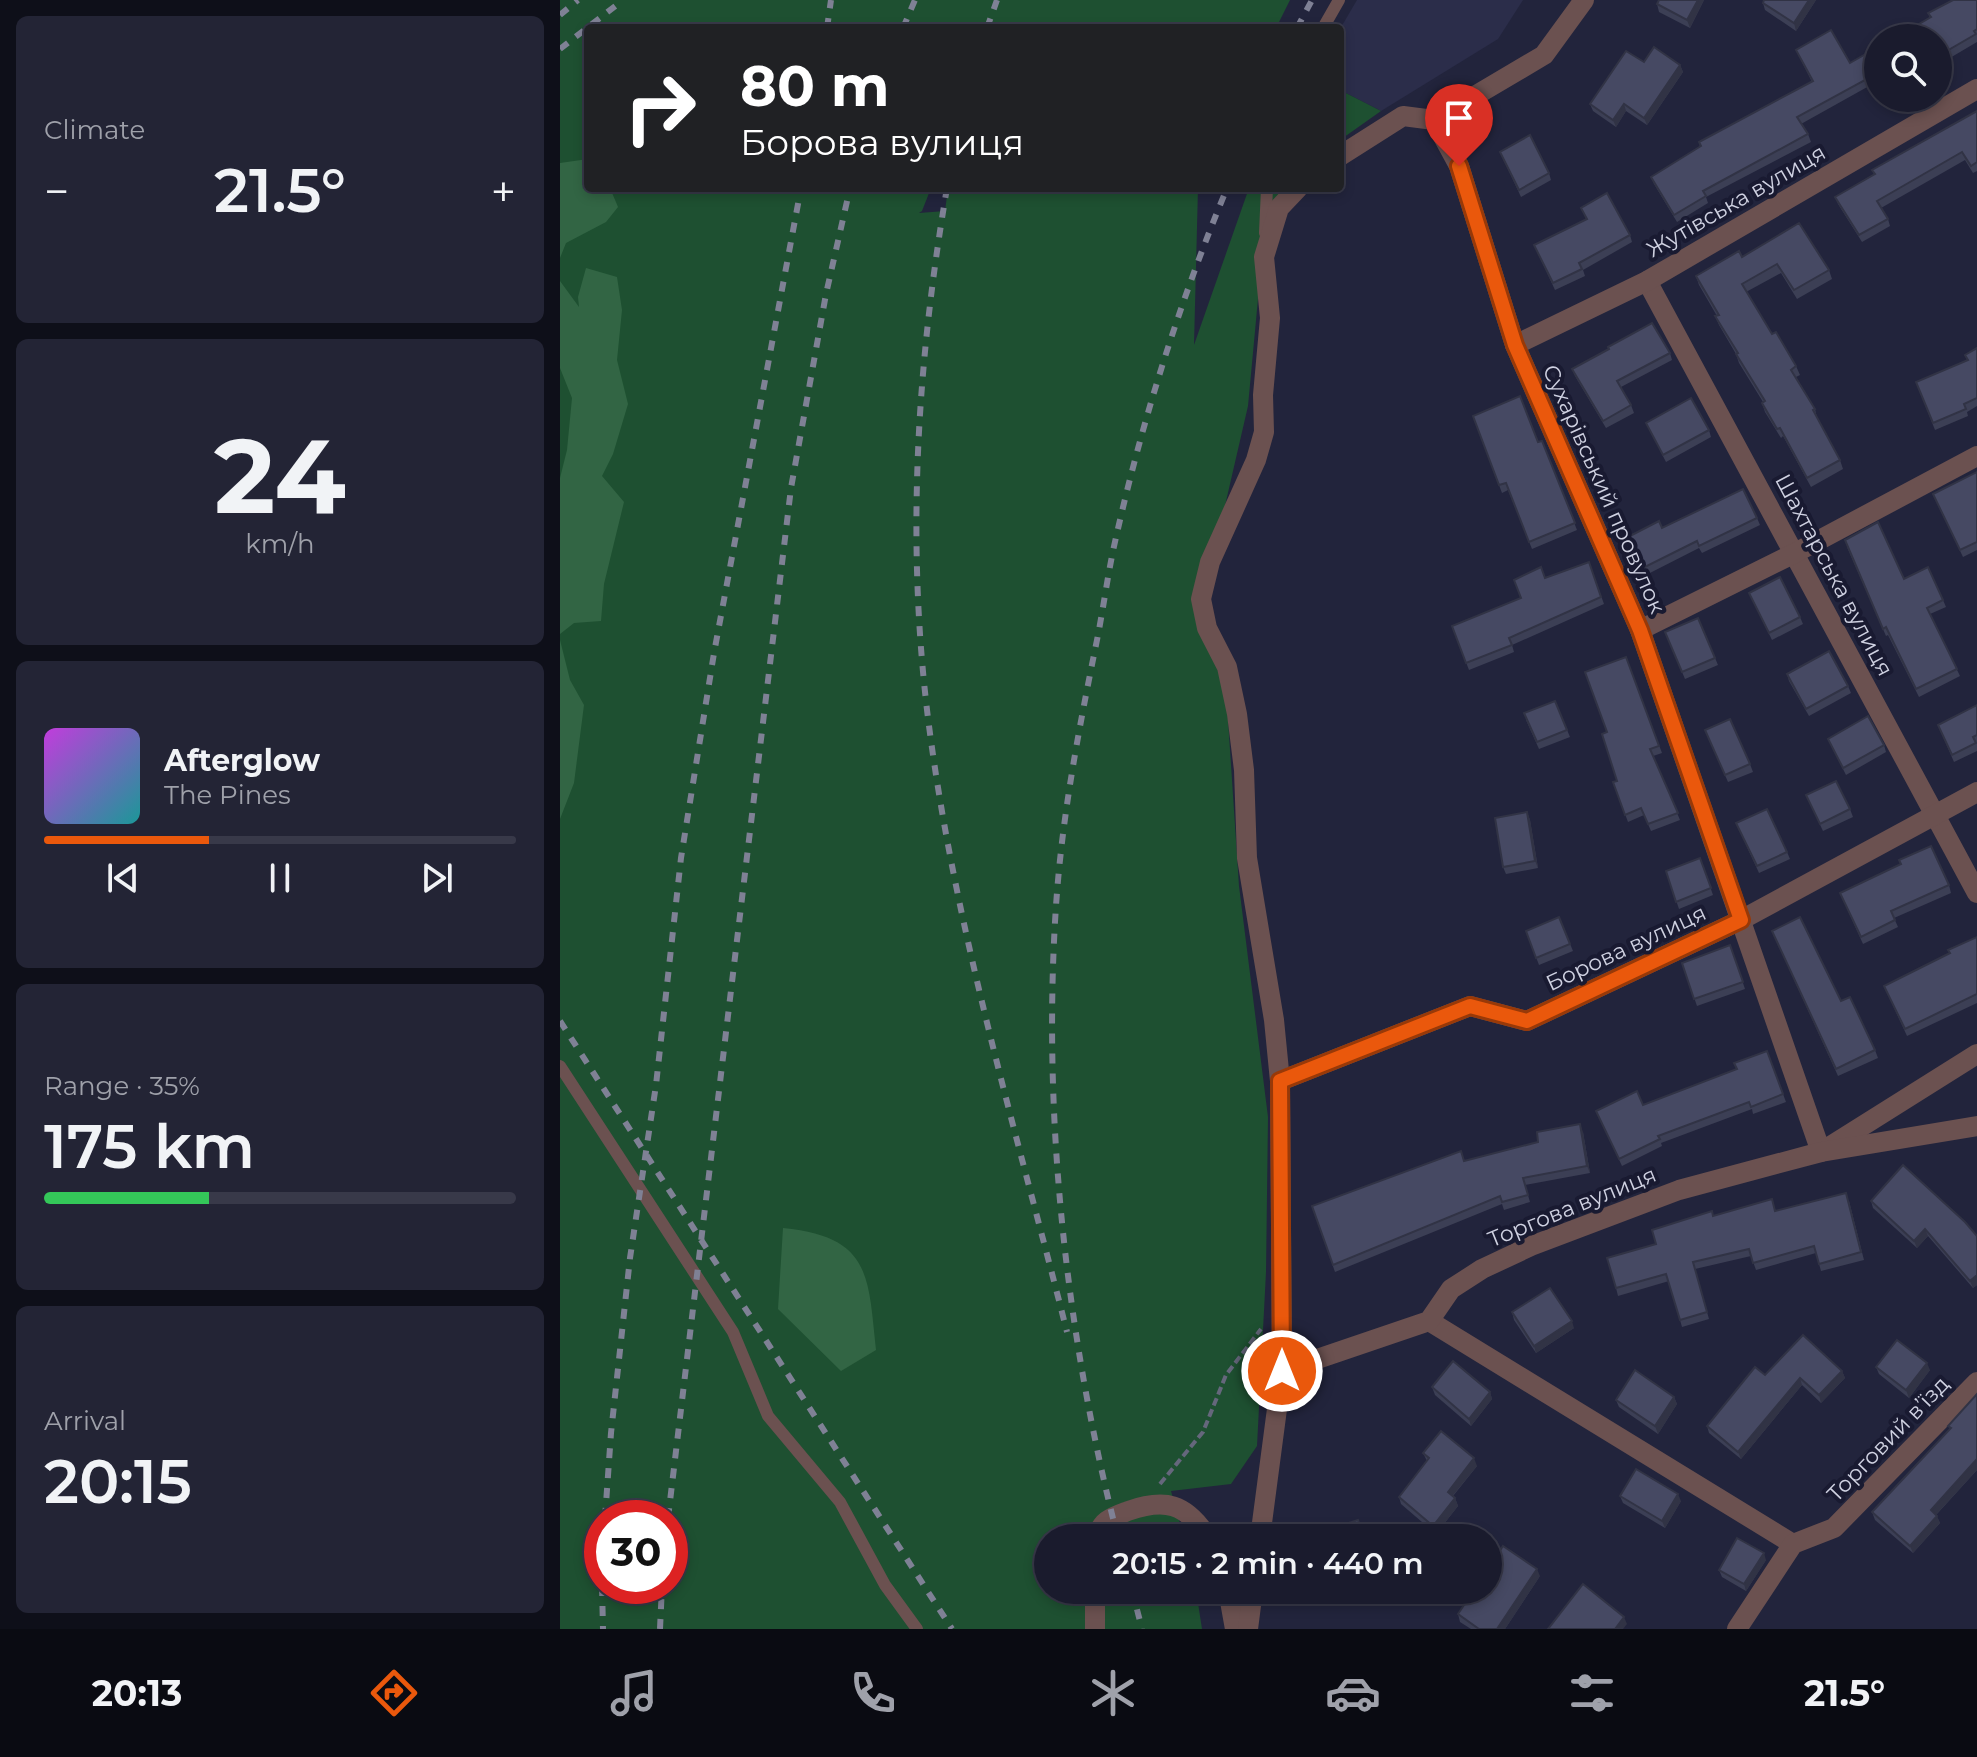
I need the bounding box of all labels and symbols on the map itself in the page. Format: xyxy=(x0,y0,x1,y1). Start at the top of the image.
pin xyxy=(1425,84,1493,166)
street label: Жутівська вулиця xyxy=(1642,139,1830,263)
street label: Сухарівський провулок xyxy=(1537,360,1671,618)
street label: Шахтарська вулиця xyxy=(1769,469,1899,681)
street label: Борова вулиця xyxy=(1542,899,1710,997)
street label: Торгова вулиця xyxy=(1484,1161,1660,1253)
position arrow xyxy=(1240,1329,1324,1413)
street label: Торговий в’їзд xyxy=(1821,1371,1955,1507)
speed limit sign: 30 xyxy=(584,1500,688,1604)

